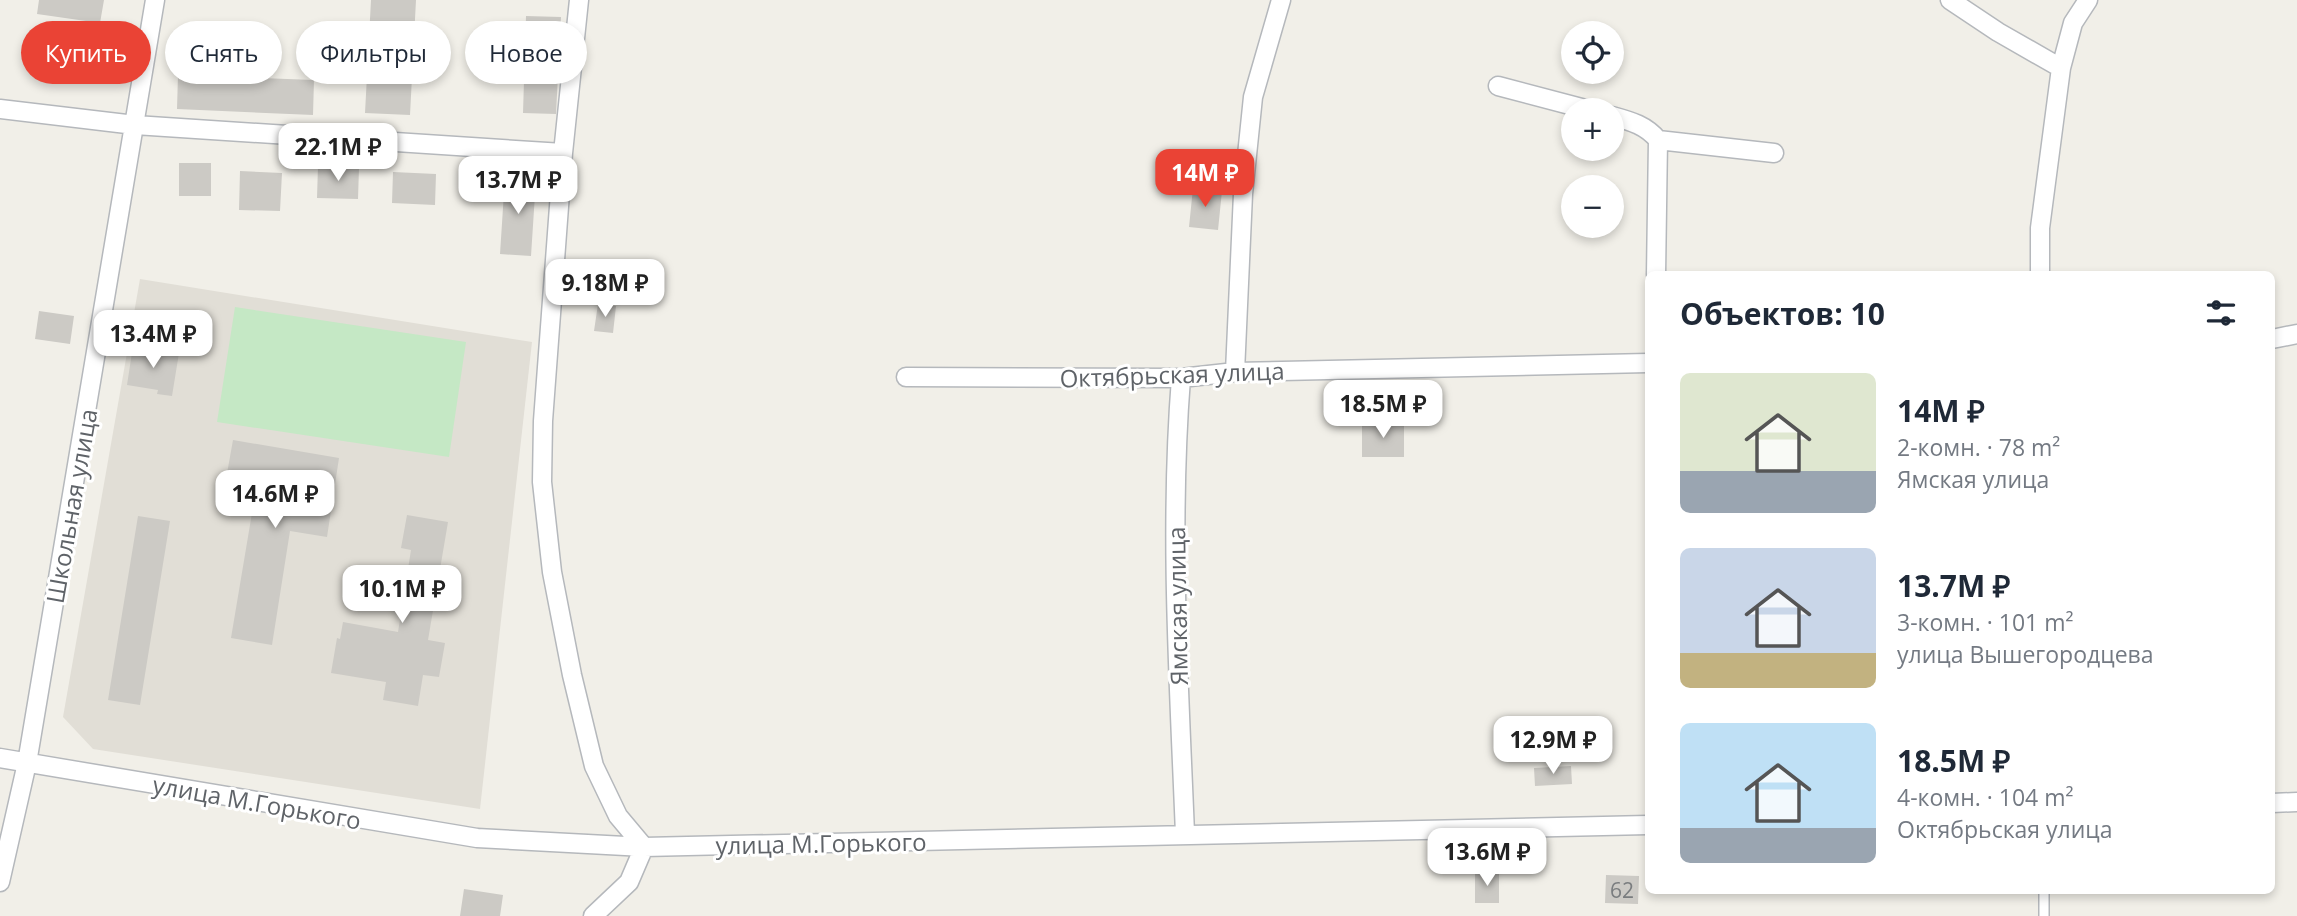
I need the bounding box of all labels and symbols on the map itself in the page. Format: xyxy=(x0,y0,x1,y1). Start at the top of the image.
pin: 22.1M ₽ xyxy=(273,124,403,183)
pin: 14M ₽ xyxy=(1156,150,1254,209)
pin: 13.7M ₽ xyxy=(453,156,583,216)
pin: 9.18M ₽ xyxy=(540,260,670,319)
pin: 13.4M ₽ xyxy=(88,310,218,370)
street label: Октябрьская улица xyxy=(1059,354,1285,394)
pin: 18.5M ₽ xyxy=(1318,380,1448,440)
street label: Школьная улица xyxy=(38,406,104,606)
pin: 14.6M ₽ xyxy=(210,470,340,530)
street label: Ямская улица xyxy=(1159,526,1195,686)
pin: 10.1M ₽ xyxy=(337,566,467,625)
pin: 12.9M ₽ xyxy=(1488,716,1618,776)
street label: улица М.Горького xyxy=(150,767,364,837)
street label: улица М.Горького xyxy=(715,825,927,861)
pin: 13.6M ₽ xyxy=(1422,828,1552,888)
house number: 62 xyxy=(1610,876,1634,904)

